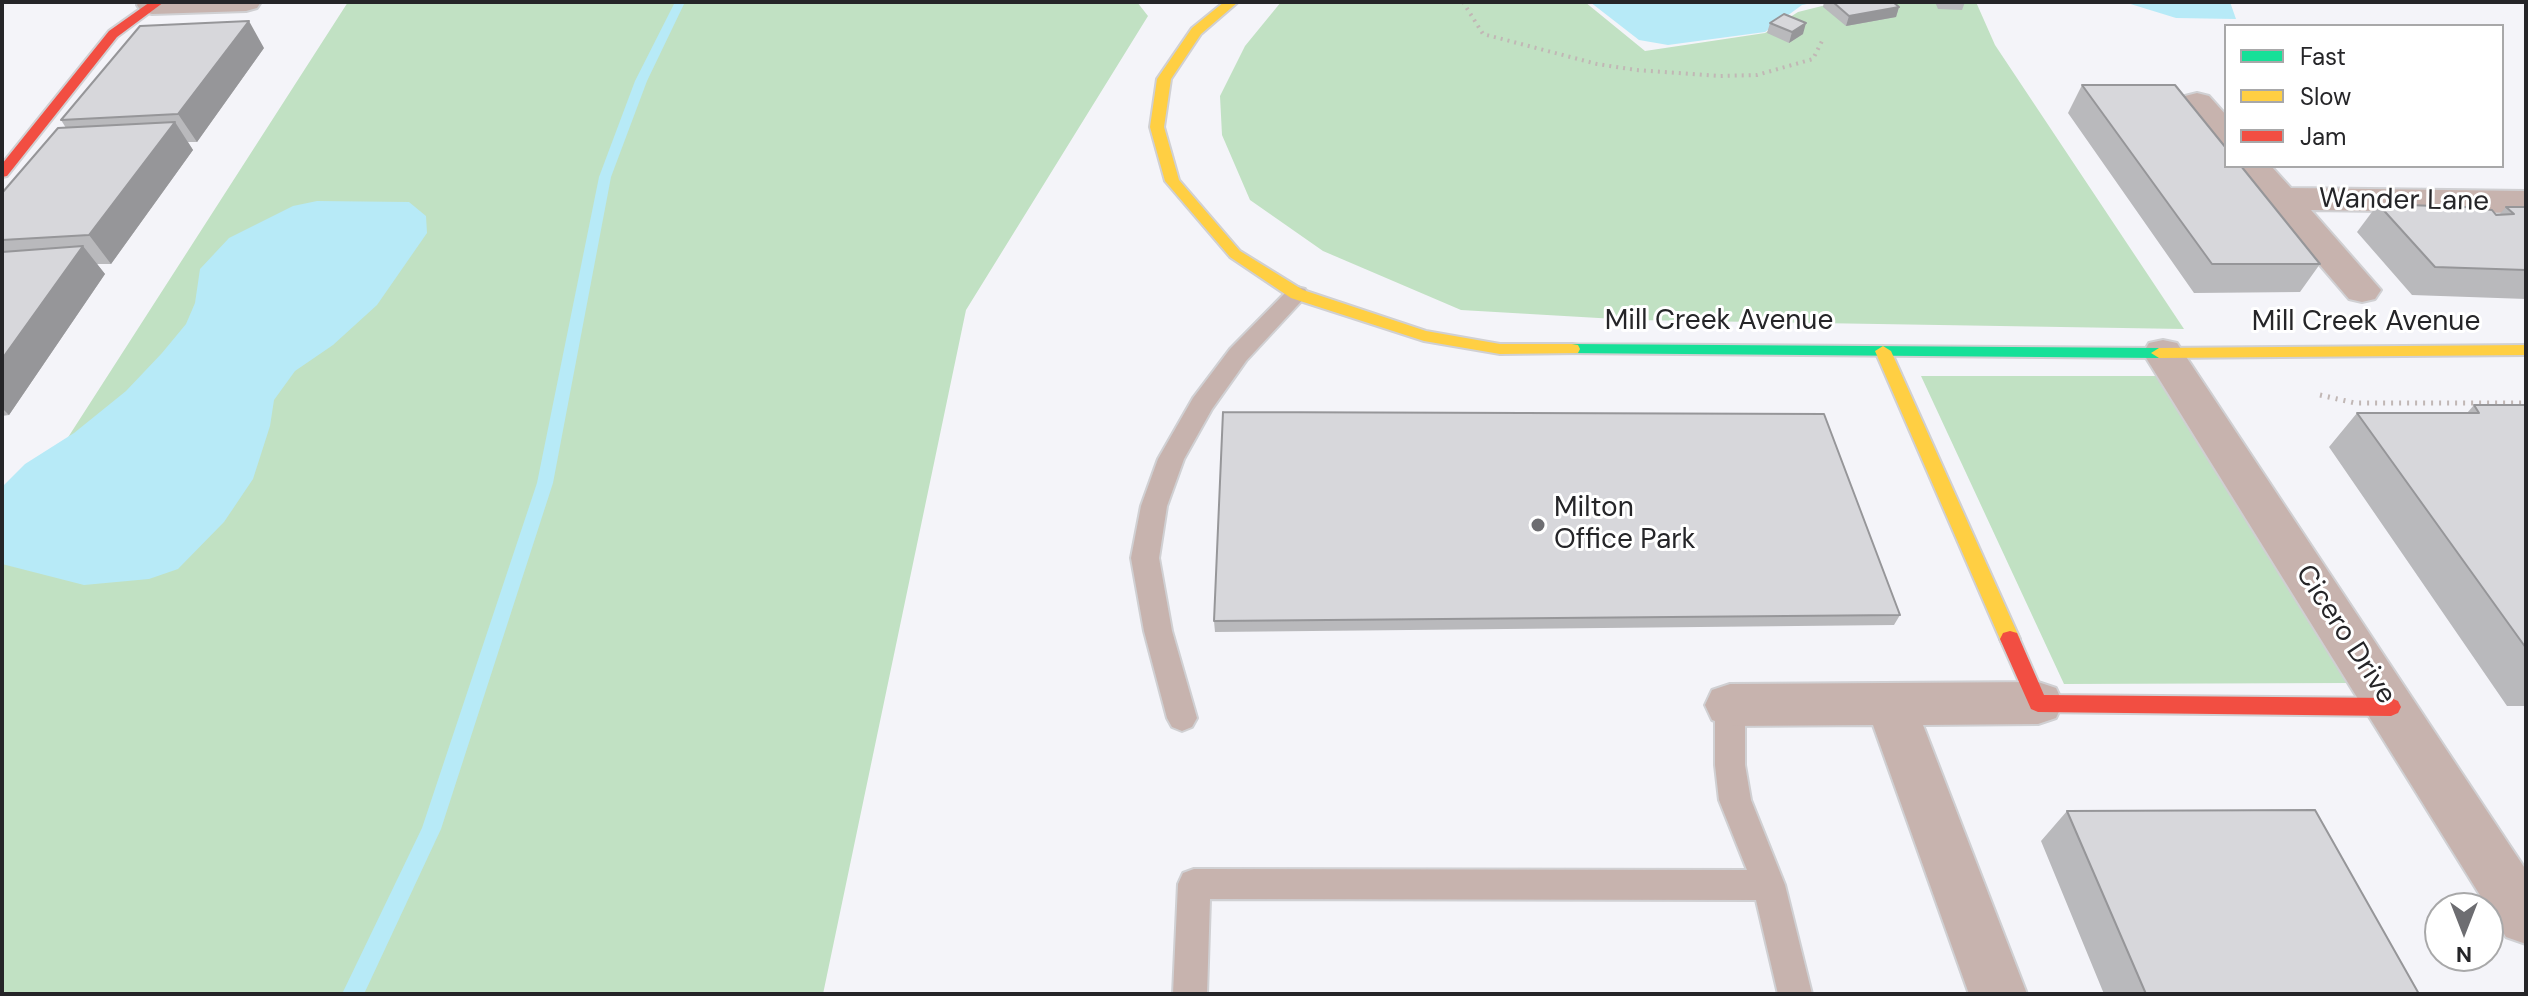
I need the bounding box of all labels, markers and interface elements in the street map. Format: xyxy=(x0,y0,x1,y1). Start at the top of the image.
legend xyxy=(2224,24,2504,168)
text: Fast xyxy=(2300,41,2346,72)
text: Slow xyxy=(2300,81,2351,112)
text: Jam xyxy=(2300,121,2346,152)
street label: Wander Lane xyxy=(2319,183,2489,219)
street label: Mill Creek Avenue xyxy=(1605,305,1833,339)
street label: Mill Creek Avenue xyxy=(2252,306,2480,340)
place label: Milton Office Park xyxy=(1554,492,1696,558)
marker: Milton Office Park xyxy=(1529,516,1547,534)
street label: Cicero Drive xyxy=(2288,559,2402,711)
north arrow xyxy=(2424,892,2504,972)
text: N xyxy=(2456,940,2472,969)

